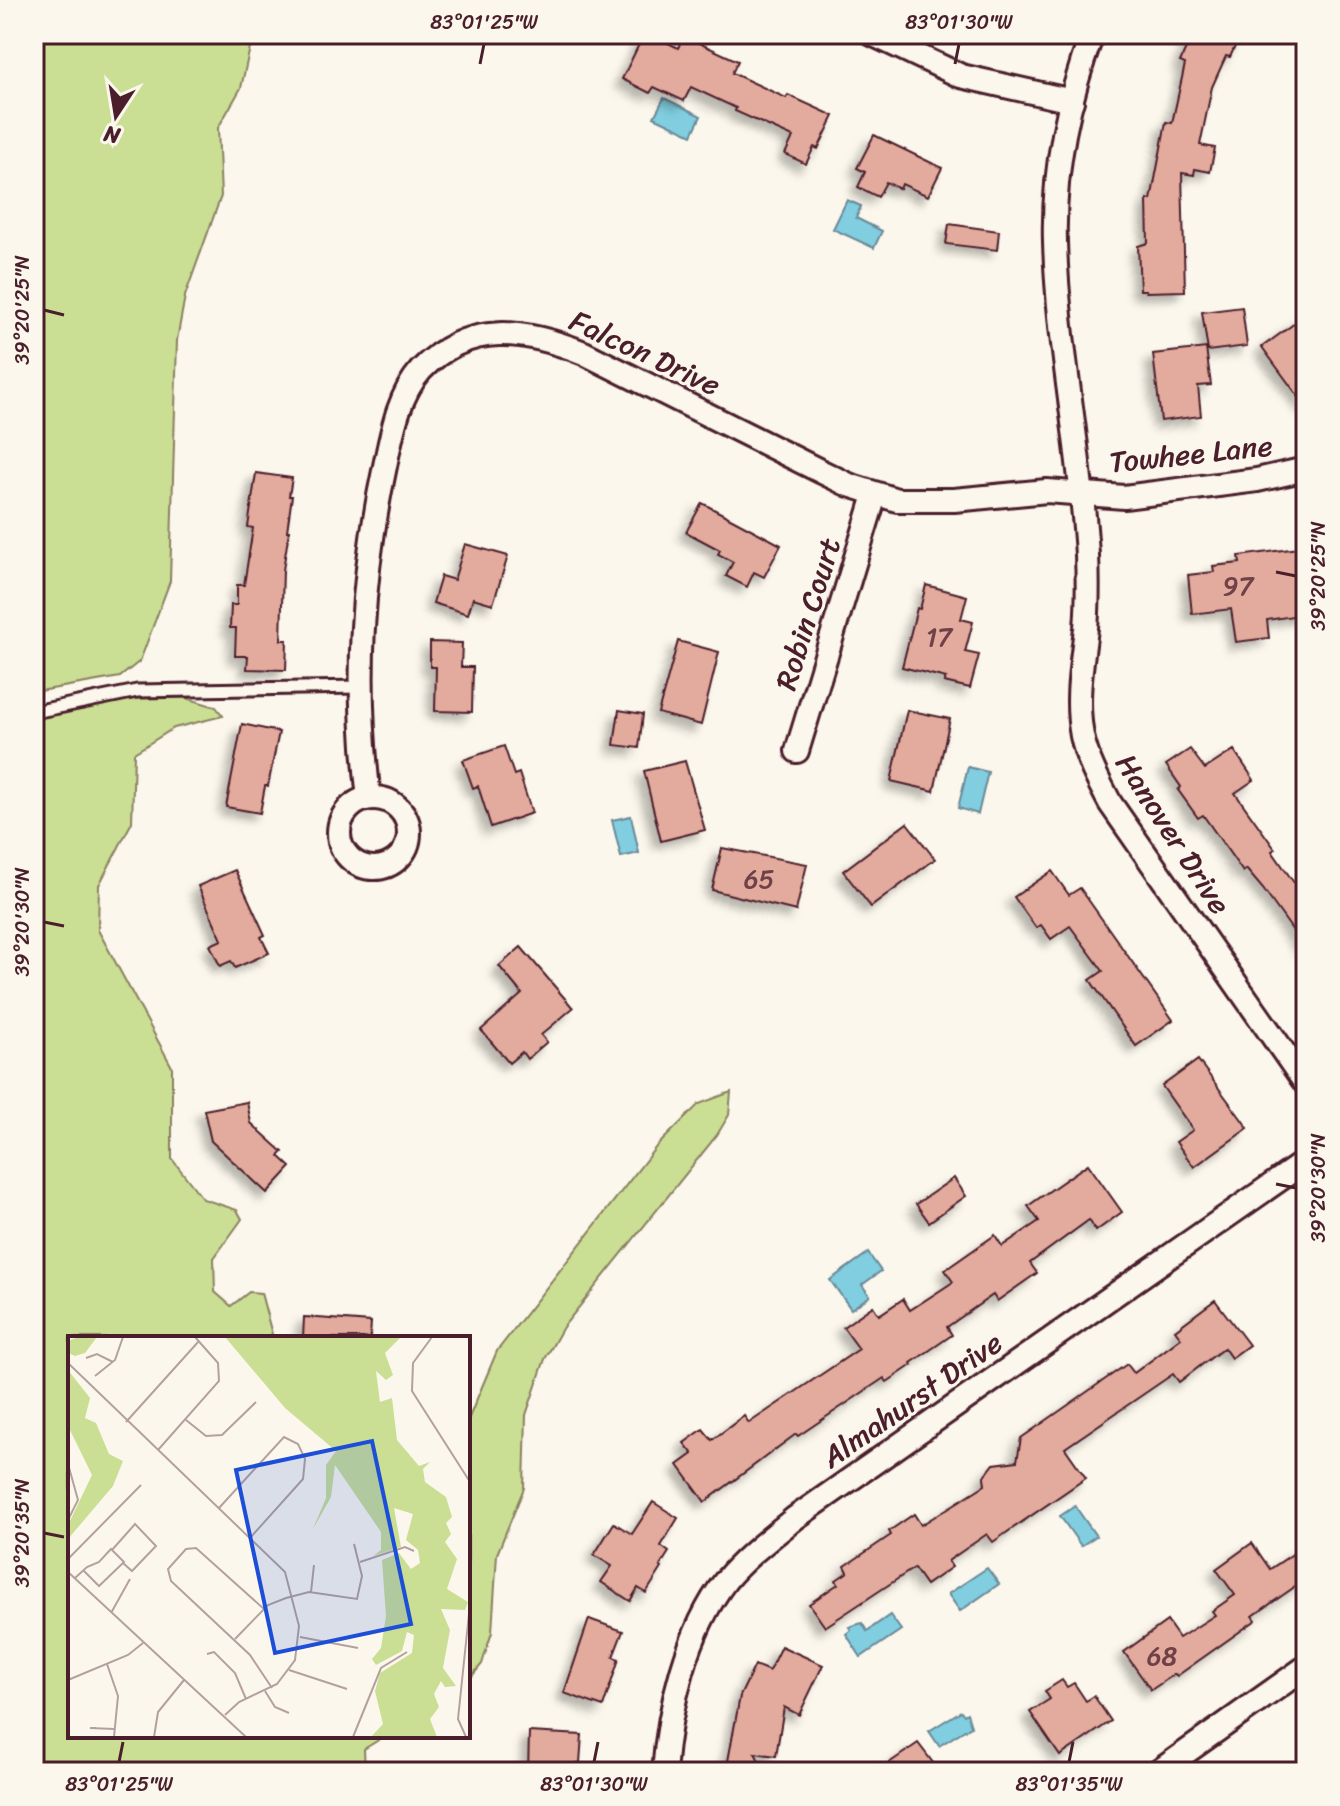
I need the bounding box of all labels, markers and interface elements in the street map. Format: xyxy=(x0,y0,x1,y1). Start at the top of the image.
text: 83°01'25"W xyxy=(430,5,538,40)
text: 83°01'30"W xyxy=(905,5,1013,40)
north arrow xyxy=(76,76,156,156)
text: N xyxy=(100,114,124,156)
text: 39°20'25"N xyxy=(5,255,40,365)
street label: Falcon Drive xyxy=(560,294,730,412)
street label: Towhee Lane xyxy=(1107,419,1275,489)
text: 39°20'25"N xyxy=(1301,521,1336,631)
street label: Robin Court xyxy=(759,531,857,697)
house number: 97 xyxy=(1223,563,1256,609)
house number: 17 xyxy=(926,614,954,660)
street label: Hanover Drive xyxy=(1100,742,1246,926)
house number: 65 xyxy=(744,856,774,902)
text: 39°20'30"N xyxy=(5,867,40,977)
text: 39°20'30"N xyxy=(1301,1133,1336,1243)
street label: Almahurst Drive xyxy=(809,1317,1014,1483)
inset map xyxy=(68,1336,470,1738)
text: 39°20'35"N xyxy=(5,1478,40,1587)
house number: 68 xyxy=(1147,1633,1178,1679)
text: 83°01'25"W xyxy=(65,1767,173,1802)
text: 83°01'30"W xyxy=(540,1767,648,1802)
text: 83°01'35"W xyxy=(1015,1767,1123,1802)

